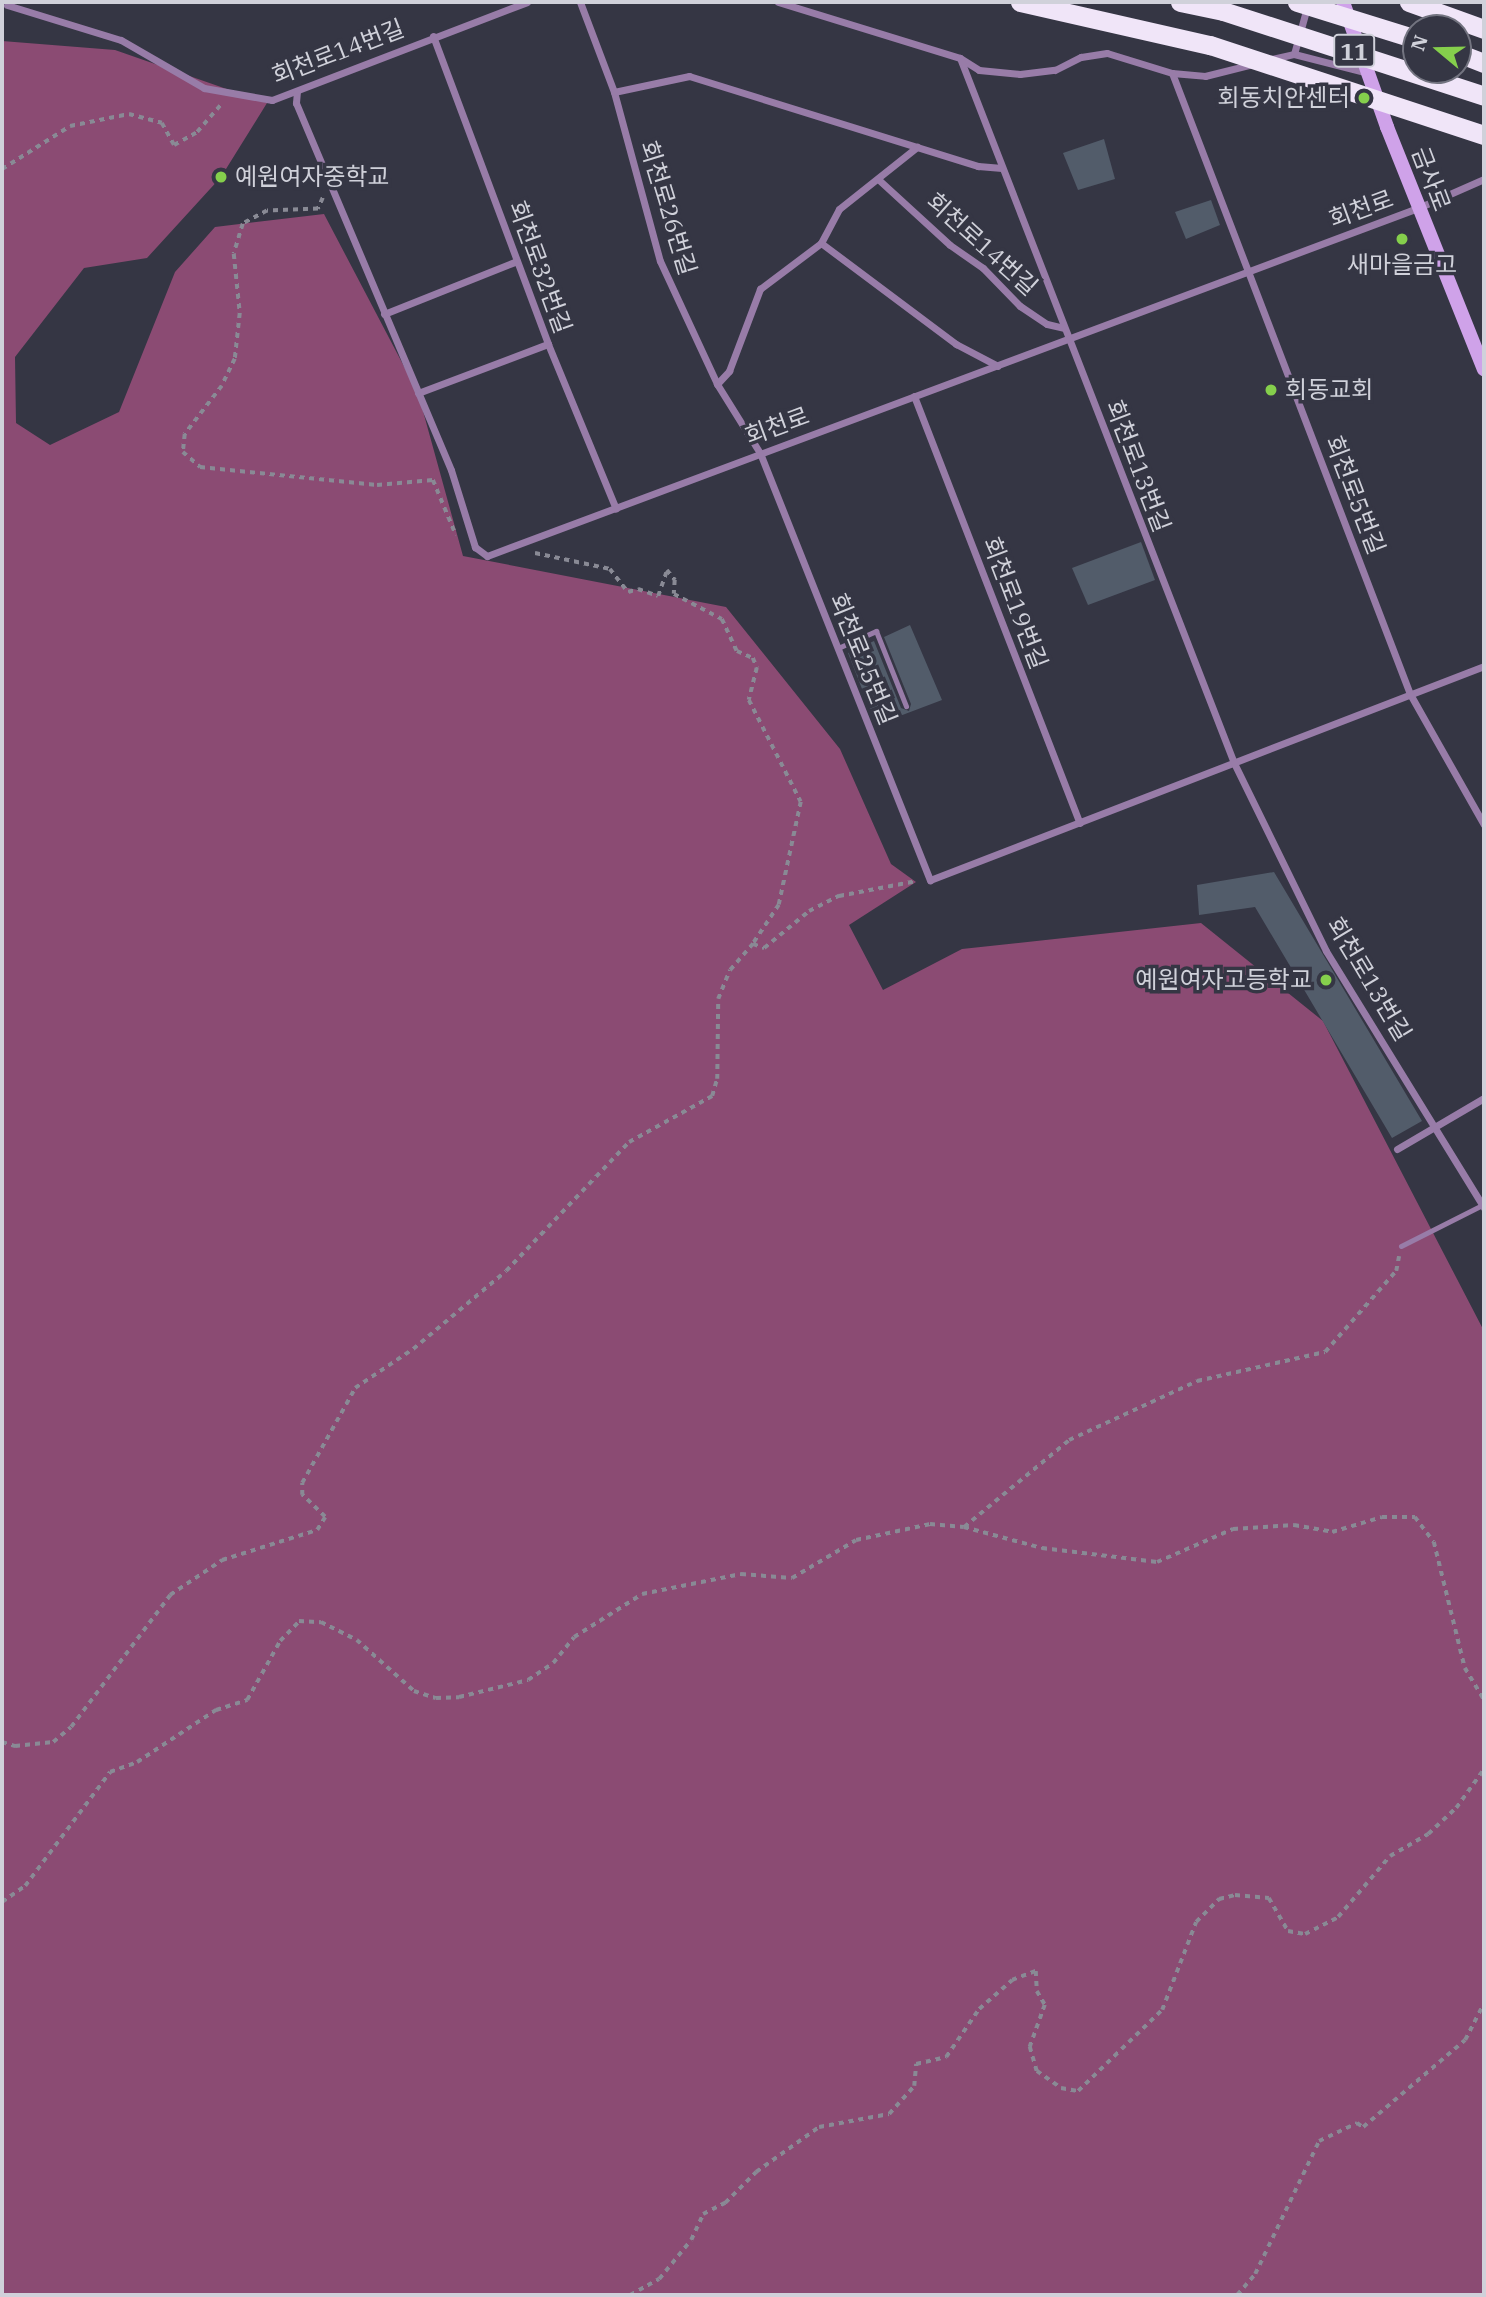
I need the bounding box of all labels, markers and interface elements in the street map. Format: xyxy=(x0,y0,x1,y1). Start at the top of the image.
street label: 회천로14번길 xyxy=(268,14,408,90)
north arrow xyxy=(1402,14,1472,84)
road number: 11 xyxy=(1333,32,1375,70)
text: N xyxy=(1405,32,1433,54)
place label: 회동치안센터 xyxy=(1218,84,1350,112)
marker: 회동치안센터 xyxy=(1356,90,1372,106)
street label: 회천로26번길 xyxy=(634,137,702,279)
street label: 금사로 xyxy=(1406,143,1456,215)
place label: 예원여자중학교 xyxy=(235,163,390,191)
marker: 예원여자중학교 xyxy=(213,169,229,185)
street label: 회천로 xyxy=(1325,184,1397,234)
street label: 회천로14번길 xyxy=(921,187,1043,301)
street label: 회천로32번길 xyxy=(503,197,577,337)
marker: 새마을금고 xyxy=(1394,231,1410,247)
place label: 새마을금고 xyxy=(1347,251,1457,279)
place label: 회동교회 xyxy=(1285,376,1373,404)
marker: 회동교회 xyxy=(1263,382,1279,398)
street label: 회천로13번길 xyxy=(1100,396,1176,536)
street label: 회천로 xyxy=(741,401,813,451)
street label: 회천로5번길 xyxy=(1319,432,1391,558)
street label: 회천로19번길 xyxy=(977,533,1053,673)
street label: 회천로25번길 xyxy=(824,589,902,729)
street label: 회천로13번길 xyxy=(1321,912,1417,1046)
place label: 예원여자고등학교 xyxy=(1135,966,1312,994)
marker: 예원여자고등학교 xyxy=(1318,972,1334,988)

